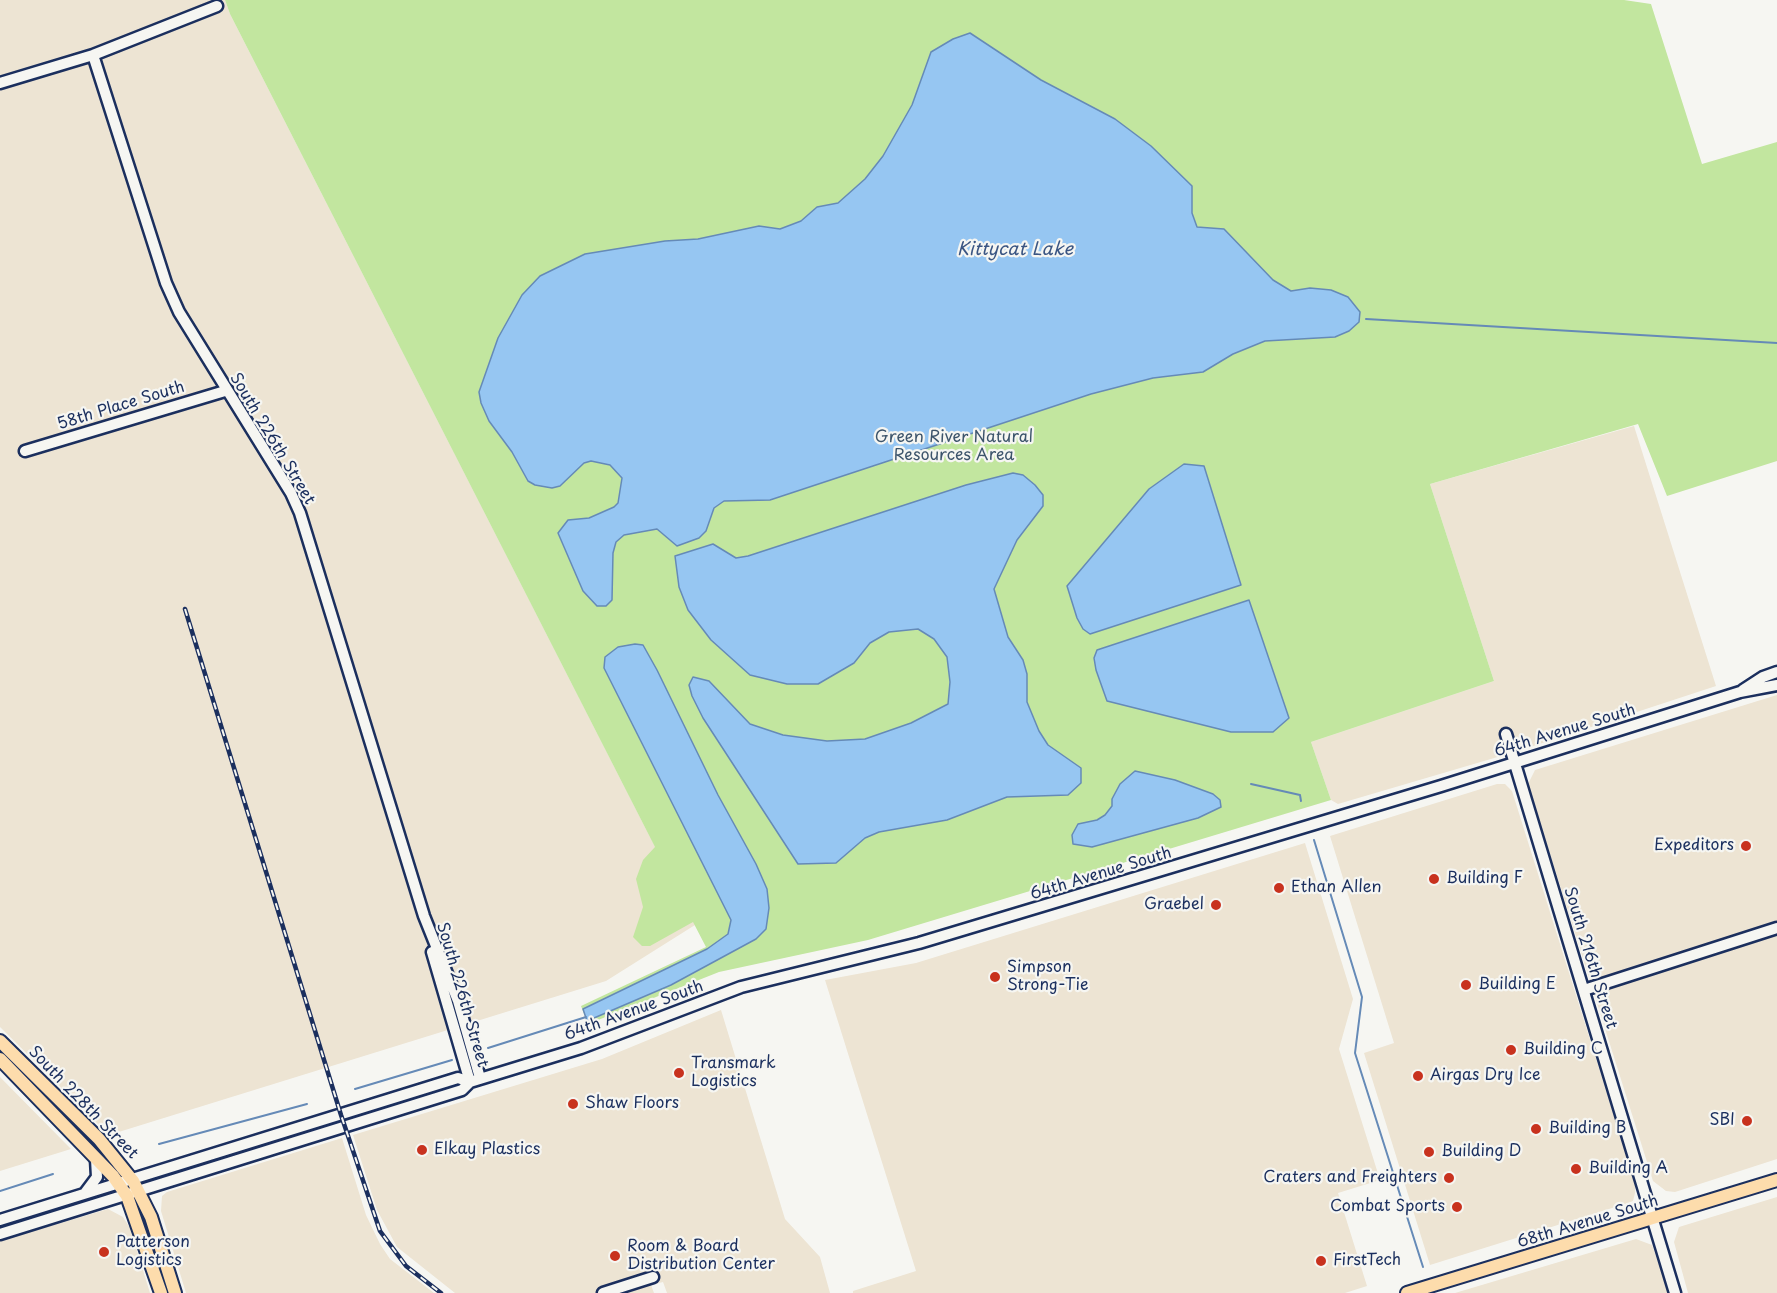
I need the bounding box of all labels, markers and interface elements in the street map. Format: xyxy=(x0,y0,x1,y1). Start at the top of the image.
water label: Kittycat Lake xyxy=(957,239,1073,261)
street label: South 226th Street xyxy=(225,370,319,508)
street label: 58th Place South xyxy=(55,378,187,434)
park label: Green River Natural Resources Area xyxy=(875,428,1033,466)
street label: 64th Avenue South xyxy=(1492,700,1638,762)
place label: Expeditors xyxy=(1654,836,1734,856)
marker: Expeditors xyxy=(1739,839,1753,853)
street label: 64th Avenue South xyxy=(1028,843,1174,905)
place label: Building F xyxy=(1446,869,1523,889)
marker: Building F xyxy=(1427,872,1441,886)
place label: Ethan Allen xyxy=(1291,878,1382,898)
marker: Ethan Allen xyxy=(1272,881,1286,895)
street label: South 216th Street xyxy=(1559,885,1621,1031)
place label: Graebel xyxy=(1144,895,1204,915)
marker: Graebel xyxy=(1209,898,1223,912)
street label: South 226th Street xyxy=(432,920,492,1070)
place label: Simpson Strong-Tie xyxy=(1007,958,1089,996)
marker: Simpson Strong-Tie xyxy=(988,970,1002,984)
place label: Building E xyxy=(1478,975,1556,995)
street label: 64th Avenue South xyxy=(562,977,706,1045)
marker: Building E xyxy=(1459,978,1473,992)
place label: Building C xyxy=(1523,1040,1603,1060)
street label: South 228th Street xyxy=(24,1043,142,1163)
marker: Building C xyxy=(1504,1043,1518,1057)
place label: Transmark Logistics xyxy=(691,1054,776,1092)
marker: Transmark Logistics xyxy=(672,1066,686,1080)
place label: Airgas Dry Ice xyxy=(1430,1066,1540,1086)
marker: Airgas Dry Ice xyxy=(1411,1069,1425,1083)
place label: Shaw Floors xyxy=(585,1094,679,1114)
marker: Shaw Floors xyxy=(566,1097,580,1111)
place label: SBI xyxy=(1710,1111,1735,1131)
marker: SBI xyxy=(1740,1114,1754,1128)
place label: Building B xyxy=(1548,1119,1626,1139)
marker: Building B xyxy=(1529,1122,1543,1136)
place label: Elkay Plastics xyxy=(434,1140,540,1160)
place label: Building D xyxy=(1441,1142,1521,1162)
marker: Elkay Plastics xyxy=(415,1143,429,1157)
marker: Building D xyxy=(1422,1145,1436,1159)
place label: Building A xyxy=(1588,1159,1668,1179)
marker: Building A xyxy=(1569,1162,1583,1176)
place label: Craters and Freighters xyxy=(1263,1168,1437,1188)
marker: Craters and Freighters xyxy=(1442,1171,1456,1185)
street label: 68th Avenue South xyxy=(1515,1191,1661,1253)
place label: Combat Sports xyxy=(1330,1197,1445,1217)
marker: Combat Sports xyxy=(1450,1200,1464,1214)
place label: Patterson Logistics xyxy=(116,1233,190,1271)
place label: Room & Board Distribution Center xyxy=(627,1237,775,1275)
marker: Patterson Logistics xyxy=(97,1245,111,1259)
marker: Room & Board Distribution Center xyxy=(608,1249,622,1263)
place label: FirstTech xyxy=(1333,1251,1401,1271)
marker: FirstTech xyxy=(1314,1254,1328,1268)

